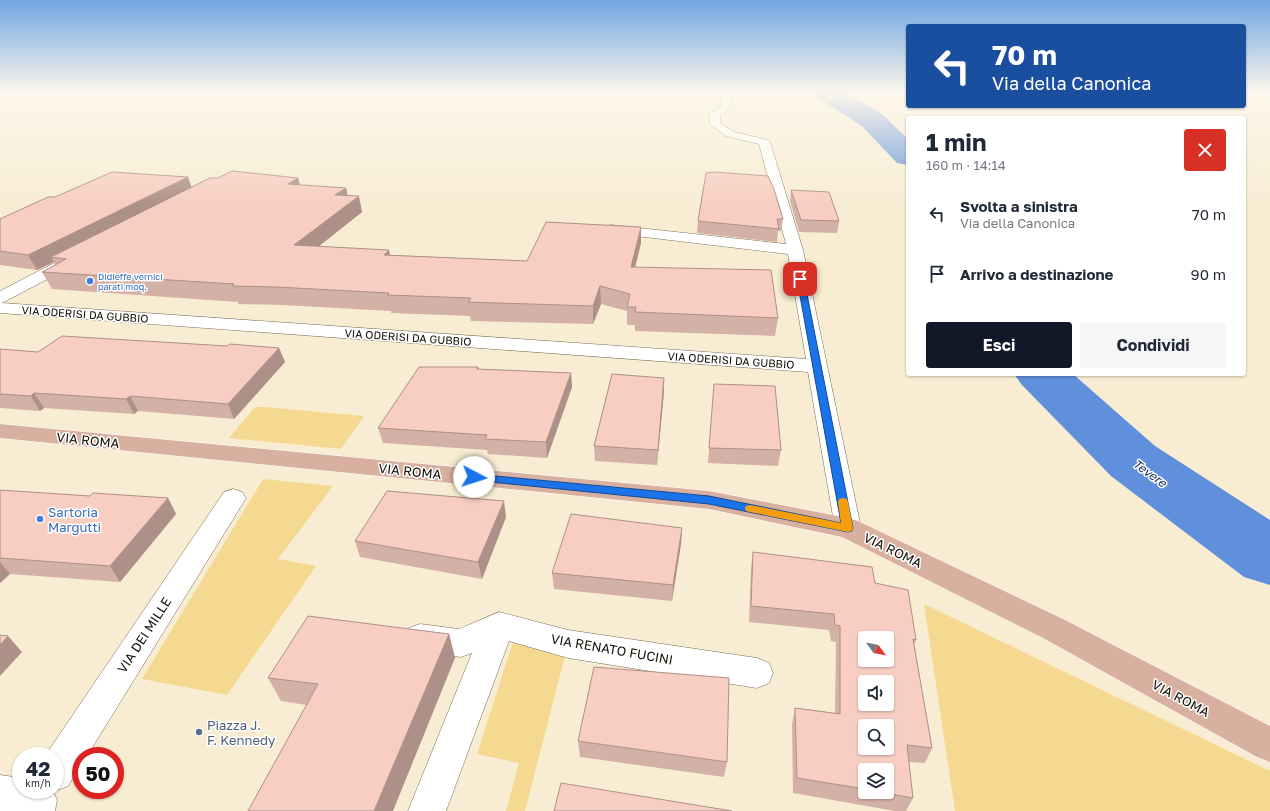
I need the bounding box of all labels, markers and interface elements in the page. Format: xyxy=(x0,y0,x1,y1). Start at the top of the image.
text: 70 m xyxy=(992,38,1057,71)
icon: left xyxy=(926,40,978,92)
text: Via della Canonica xyxy=(992,72,1151,94)
text: 1 min xyxy=(926,127,986,156)
button: close xyxy=(1184,129,1226,171)
text: 160 m · 14:14 xyxy=(926,157,1006,173)
text: Svolta a sinistra xyxy=(960,197,1078,215)
icon: left xyxy=(926,203,948,225)
text: 70 m xyxy=(1192,205,1226,223)
text: Via della Canonica xyxy=(960,215,1075,231)
pin xyxy=(783,262,817,296)
icon: arrive xyxy=(926,263,948,285)
text: Arrivo a destinazione xyxy=(960,265,1113,283)
text: 90 m xyxy=(1191,265,1226,283)
icon: arrive xyxy=(789,268,811,290)
place label: Didieffe vernici parati moq. xyxy=(98,271,163,292)
marker: Didieffe vernici parati moq. xyxy=(85,276,95,286)
street label: VIA ODERISI DA GUBBIO xyxy=(21,303,149,325)
button: Esci xyxy=(926,322,1072,368)
button: Condividi xyxy=(1080,322,1226,368)
street label: VIA ODERISI DA GUBBIO xyxy=(344,326,472,348)
street label: VIA ODERISI DA GUBBIO xyxy=(667,349,795,371)
street label: VIA ROMA xyxy=(56,429,120,451)
position arrow xyxy=(453,456,495,498)
water label: Tevere xyxy=(1130,456,1171,491)
street label: VIA ROMA xyxy=(378,460,442,482)
place label: Sartoria Margutti xyxy=(48,504,101,535)
marker: Sartoria Margutti xyxy=(35,514,45,524)
street label: VIA ROMA xyxy=(861,529,925,571)
street label: VIA DEI MILLE xyxy=(114,594,174,676)
street label: VIA RENATO FUCINI xyxy=(550,630,674,668)
north arrow xyxy=(858,631,894,667)
map controls xyxy=(858,631,894,799)
button: sound xyxy=(858,675,894,711)
street label: VIA ROMA xyxy=(1149,676,1213,720)
place label: Piazza J. F. Kennedy xyxy=(207,717,276,748)
button: search xyxy=(858,719,894,755)
marker: Piazza J. F. Kennedy xyxy=(194,727,204,737)
speed limit sign: 50 xyxy=(72,747,124,799)
text: 42 xyxy=(26,756,50,780)
button: layers xyxy=(858,763,894,799)
text: km/h xyxy=(25,777,51,789)

